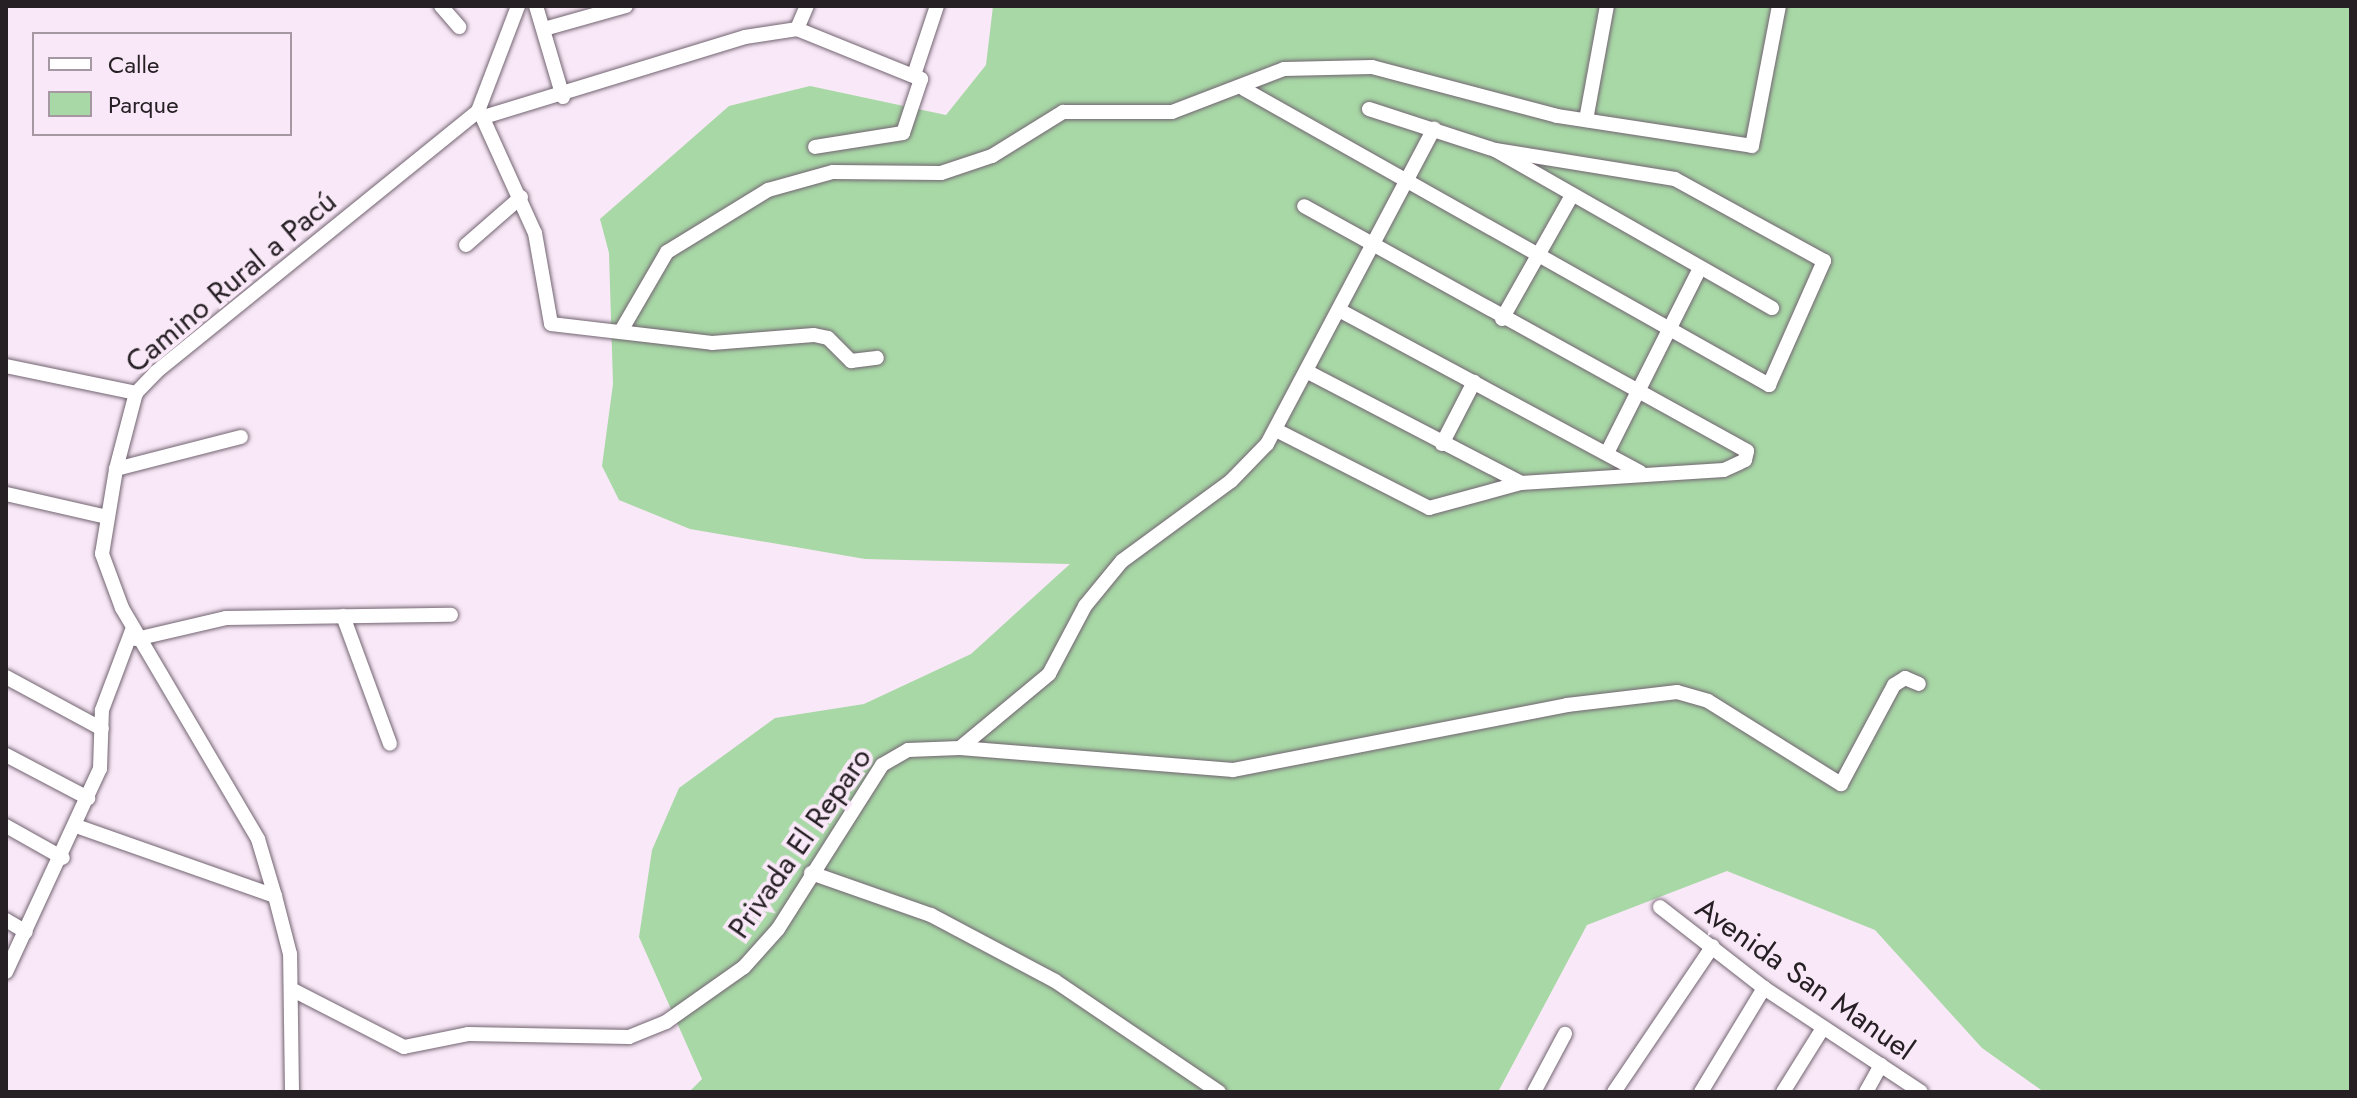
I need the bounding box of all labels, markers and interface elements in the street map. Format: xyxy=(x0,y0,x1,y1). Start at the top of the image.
legend xyxy=(32,32,292,136)
text: Calle xyxy=(108,47,159,82)
text: Parque xyxy=(108,87,179,122)
street label: Camino Rural a Pacú xyxy=(118,183,344,381)
street label: Privada El Reparo xyxy=(721,741,879,945)
street label: Avenida San Manuel xyxy=(1689,890,1921,1068)

